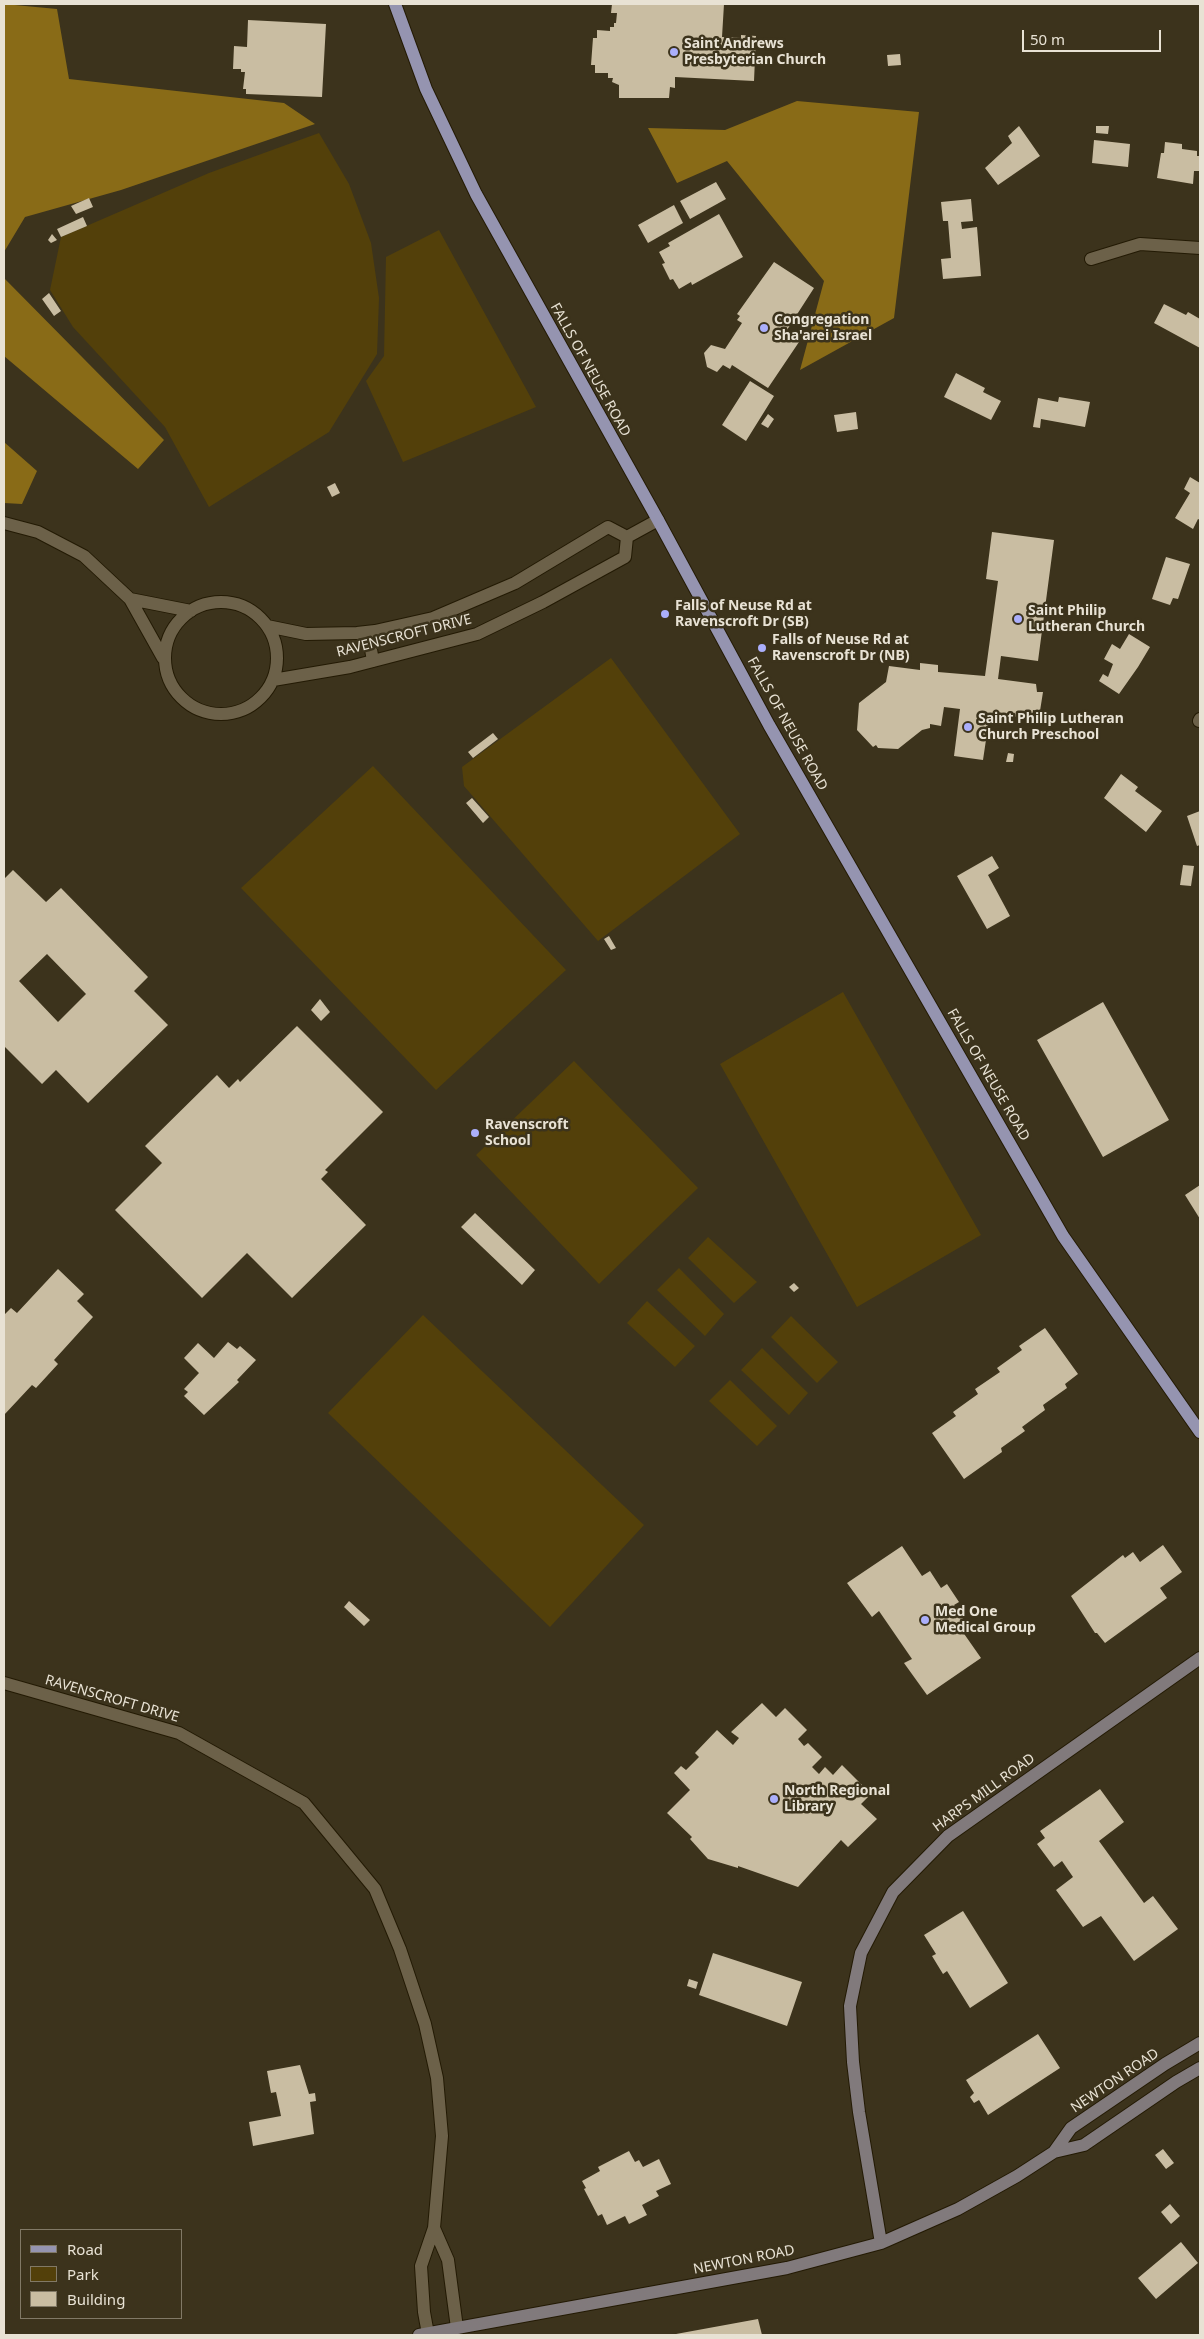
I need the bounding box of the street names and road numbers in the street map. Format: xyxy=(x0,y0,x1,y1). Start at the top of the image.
street label: FALLS OF NEUSE ROAD xyxy=(546,300,634,440)
street label: RAVENSCROFT DRIVE xyxy=(335,611,473,661)
street label: FALLS OF NEUSE ROAD xyxy=(743,654,831,794)
street label: FALLS OF NEUSE ROAD xyxy=(943,1006,1033,1144)
street label: RAVENSCROFT DRIVE xyxy=(43,1672,181,1726)
street label: HARPS MILL ROAD xyxy=(930,1750,1038,1836)
street label: NEWTON ROAD xyxy=(1068,2045,1162,2117)
street label: NEWTON ROAD xyxy=(692,2242,796,2278)

